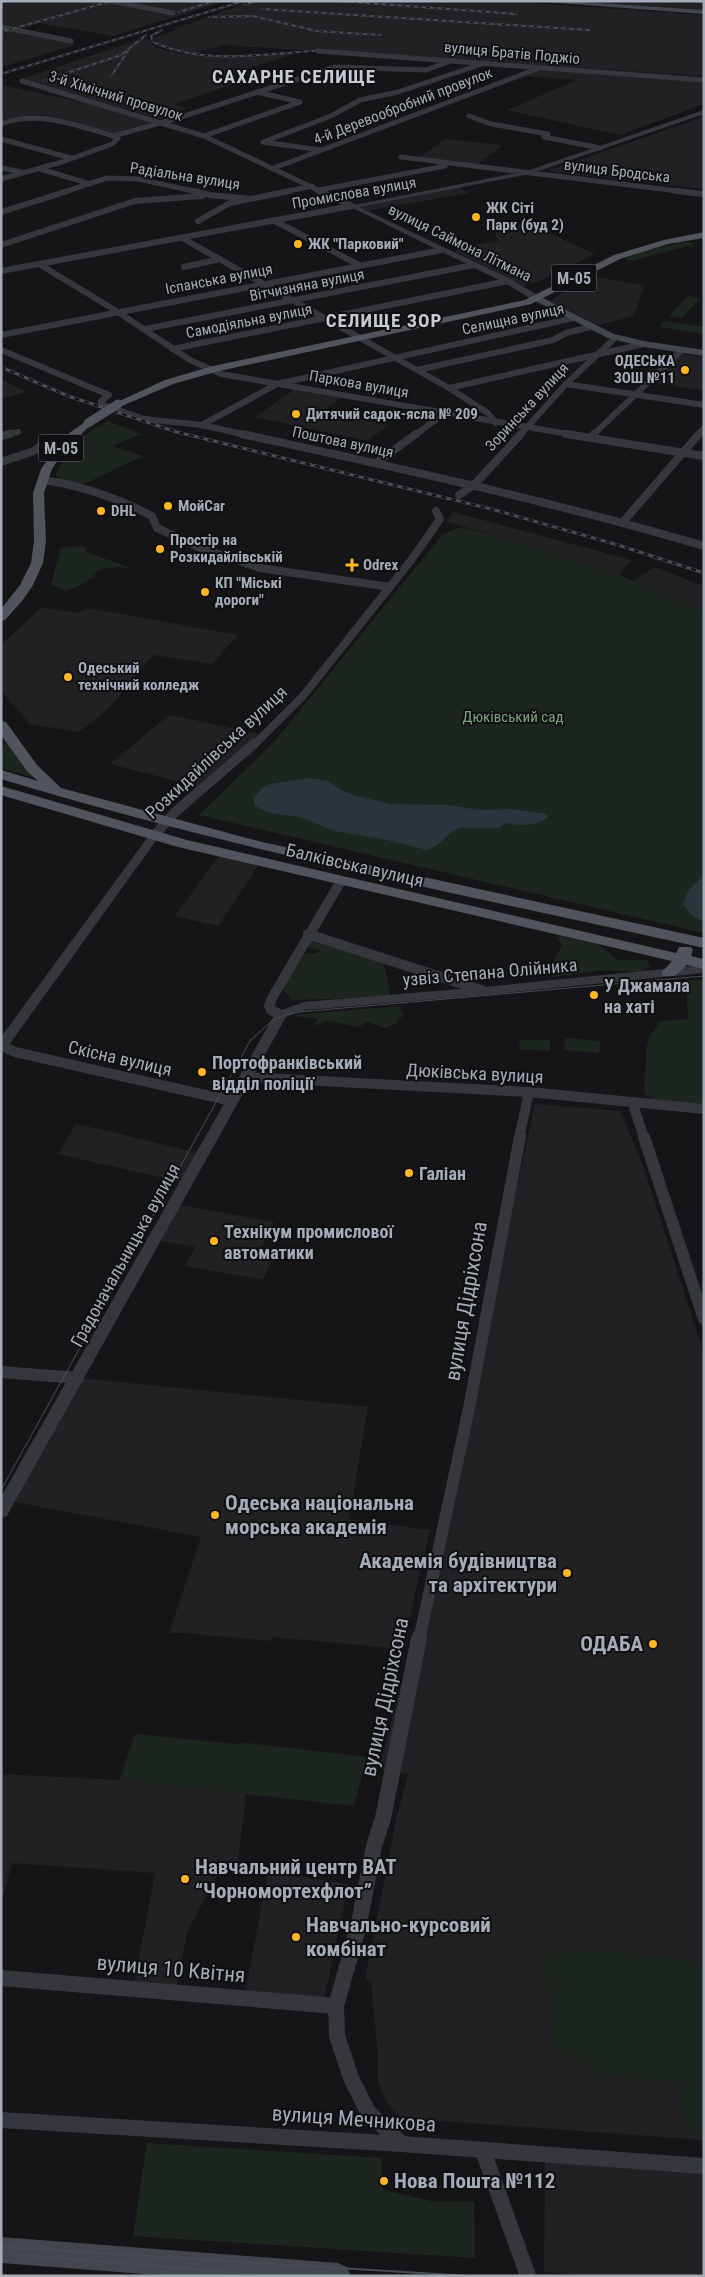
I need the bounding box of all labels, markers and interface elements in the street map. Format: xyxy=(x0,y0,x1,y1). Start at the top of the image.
street label: вулиця Братів Поджіо xyxy=(443,38,581,68)
street label: 4-й Деревообробний провулок xyxy=(311,64,495,148)
district label: САХАРНЕ СЕЛИЩЕ xyxy=(212,65,376,88)
street label: 3-й Хімічний провулок xyxy=(47,67,185,125)
street label: вулиця Бродська xyxy=(563,156,671,186)
street label: Радіальна вулиця xyxy=(129,158,241,194)
street label: Промислова вулиця xyxy=(291,173,417,213)
place label: ЖК Сіті Парк (буд 2) xyxy=(486,199,564,234)
street label: вулиця Саймона Літмана xyxy=(386,201,534,285)
marker: ЖК Сіті Парк (буд 2) xyxy=(470,211,482,223)
place label: ЖК "Парковий" xyxy=(308,235,404,253)
marker: ЖК "Парковий" xyxy=(292,238,304,250)
street label: Іспанська вулиця xyxy=(164,260,274,298)
road number: М-05 xyxy=(552,264,596,292)
street label: Вітчизняна вулиця xyxy=(248,265,366,305)
street label: Селищна вулиця xyxy=(460,299,566,339)
street label: Самодіяльна вулиця xyxy=(184,300,314,342)
district label: СЕЛИЩЕ ЗОР xyxy=(326,309,442,332)
place label: ОДЕСЬКА ЗОШ №11 xyxy=(614,352,675,387)
street label: Зоринська вулиця xyxy=(482,359,572,455)
marker: ОДЕСЬКА ЗОШ №11 xyxy=(679,364,691,376)
street label: Паркова вулиця xyxy=(308,366,410,402)
place label: Дитячий садок-ясла № 209 xyxy=(306,405,478,423)
marker: Дитячий садок-ясла № 209 xyxy=(290,408,302,420)
street label: Поштова вулиця xyxy=(291,422,395,462)
road number: М-05 xyxy=(38,434,84,462)
place label: МойCar xyxy=(178,497,225,515)
marker: МойCar xyxy=(162,500,174,512)
place label: DHL xyxy=(111,502,136,520)
marker: DHL xyxy=(95,505,107,517)
place label: Простір на Розкидайлівській xyxy=(170,531,283,566)
marker: Простір на Розкидайлівській xyxy=(154,543,166,555)
place label: Odrex xyxy=(363,556,398,574)
marker: Odrex xyxy=(345,558,359,572)
place label: КП "Міські дороги" xyxy=(215,574,282,609)
marker: КП "Міські дороги" xyxy=(199,586,211,598)
place label: Одеський технічний колледж xyxy=(78,659,199,694)
marker: Одеський технічний колледж xyxy=(62,671,74,683)
street label: Розкидайлівська вулиця xyxy=(141,681,291,823)
park label: Дюківський сад xyxy=(463,708,563,726)
street label: Балківська вулиця xyxy=(284,839,426,891)
street label: узвіз Степана Олійника xyxy=(402,954,578,990)
place label: У Джамала на хаті xyxy=(604,975,690,1017)
marker: У Джамала на хаті xyxy=(588,989,600,1001)
street label: Cкісна вулиця xyxy=(66,1036,174,1080)
place label: Портофранківський відділ поліції xyxy=(212,1052,362,1094)
street label: Дюківська вулиця xyxy=(406,1059,544,1087)
marker: Портофранківський відділ поліції xyxy=(196,1066,208,1078)
street label: Градоначальницька вулиця xyxy=(66,1160,184,1350)
place label: Галіан xyxy=(419,1163,466,1184)
marker: Галіан xyxy=(403,1167,415,1179)
street label: вулиця Дідріхсона xyxy=(440,1219,492,1383)
place label: Технікум промислової автоматики xyxy=(224,1221,394,1263)
marker: Технікум промислової автоматики xyxy=(208,1235,220,1247)
place label: Одеська національна морська академія xyxy=(225,1491,414,1539)
marker: Одеська національна морська академія xyxy=(209,1509,221,1521)
place label: Академія будівництва та архітектури xyxy=(359,1549,557,1597)
marker: Академія будівництва та архітектури xyxy=(561,1567,573,1579)
street label: вулиця Дідріхсона xyxy=(356,1616,414,1778)
place label: ОДАБА xyxy=(580,1632,643,1656)
marker: ОДАБА xyxy=(647,1638,659,1650)
place label: Навчальний центр ВАТ “Чорномортехфлот” xyxy=(195,1855,397,1903)
marker: Навчальний центр ВАТ “Чорномортехфлот” xyxy=(179,1873,191,1885)
place label: Навчально-курсовий комбінат xyxy=(306,1913,491,1961)
marker: Навчально-курсовий комбінат xyxy=(290,1931,302,1943)
street label: вулиця 10 Квітня xyxy=(96,1951,246,1987)
street label: вулиця Мечникова xyxy=(271,2101,437,2137)
place label: Нова Пошта №112 xyxy=(394,2169,555,2193)
marker: Нова Пошта №112 xyxy=(378,2175,390,2187)

